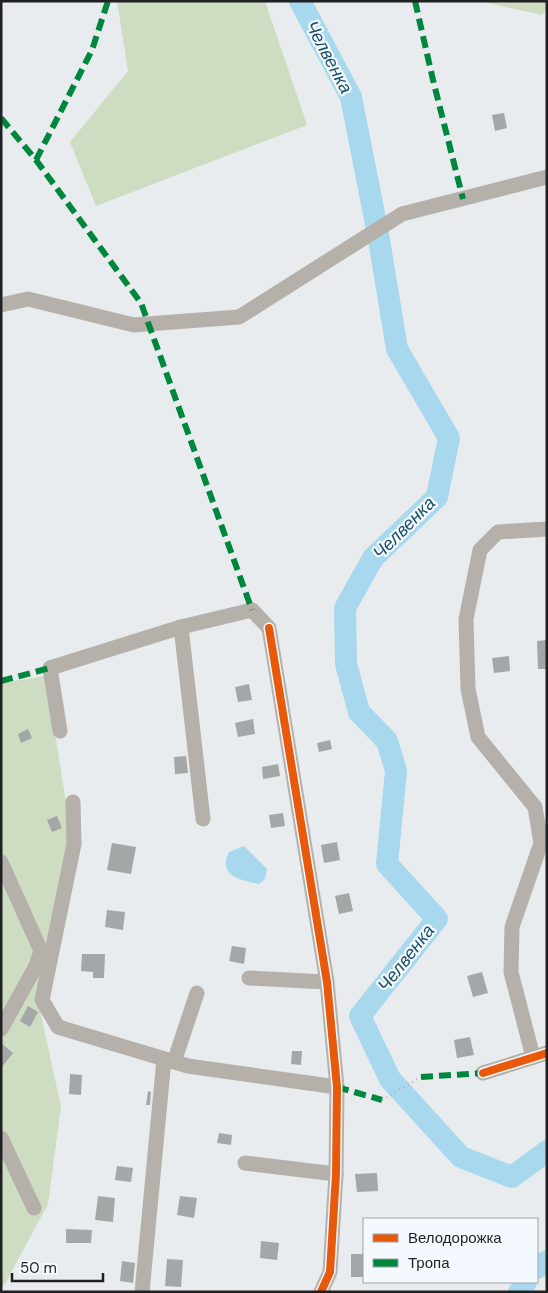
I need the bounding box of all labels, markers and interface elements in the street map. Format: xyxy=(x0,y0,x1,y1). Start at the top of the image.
water label: Челвенка xyxy=(300,16,358,98)
water label: Челвенка xyxy=(368,492,440,564)
water label: Челвенка xyxy=(372,919,440,997)
legend xyxy=(363,1218,538,1283)
text: Велодорожка xyxy=(408,1228,502,1248)
scale bar xyxy=(12,1250,104,1282)
text: Тропа xyxy=(408,1253,450,1273)
text: 50 m xyxy=(20,1258,57,1278)

